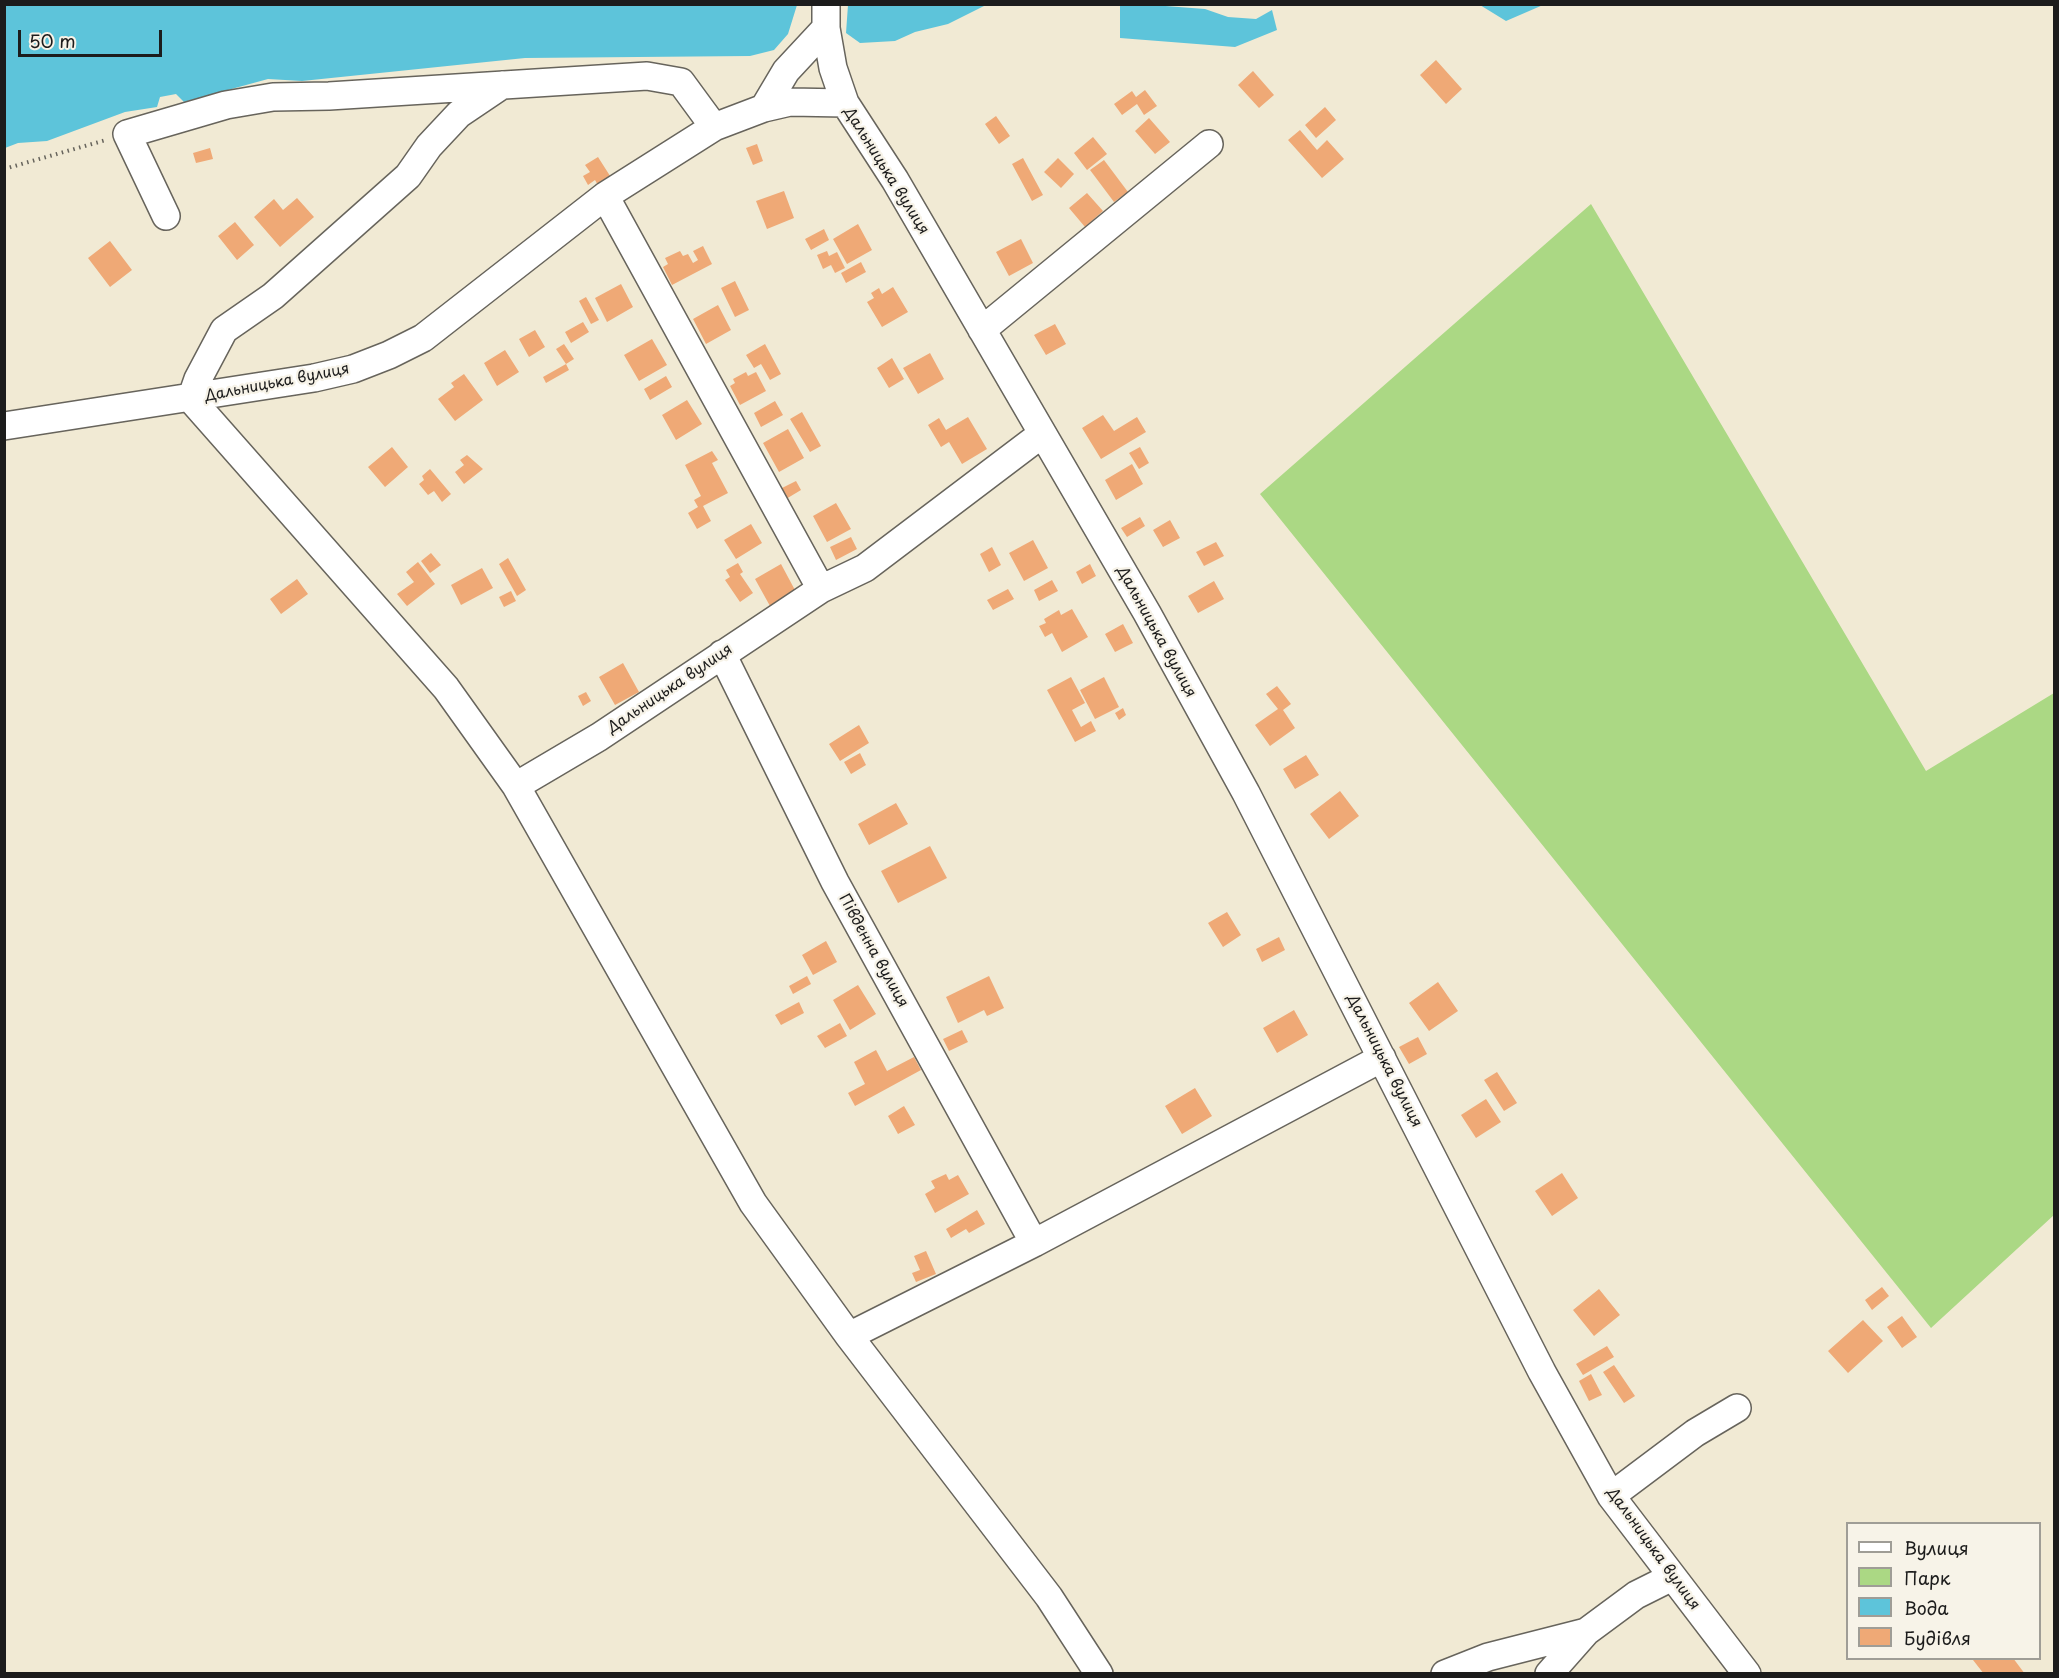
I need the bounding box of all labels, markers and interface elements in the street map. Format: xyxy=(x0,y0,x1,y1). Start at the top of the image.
scale bar xyxy=(21,18,165,56)
text: 50 m xyxy=(29,27,76,54)
street label: Дальницька вулиця xyxy=(839,104,933,238)
street label: Дальницька вулиця xyxy=(203,360,351,406)
street label: Дальницька вулиця xyxy=(1113,563,1199,701)
street label: Дальницька вулиця xyxy=(604,640,736,738)
street label: Південна вулиця xyxy=(834,891,912,1011)
street label: Дальницька вулиця xyxy=(1343,991,1425,1131)
street label: Дальницька вулиця xyxy=(1603,1484,1703,1614)
legend xyxy=(1846,1522,2041,1660)
text: Вулиця xyxy=(1904,1534,1969,1561)
text: Парк xyxy=(1904,1564,1950,1591)
text: Вода xyxy=(1904,1594,1949,1621)
text: Будівля xyxy=(1904,1624,1971,1651)

